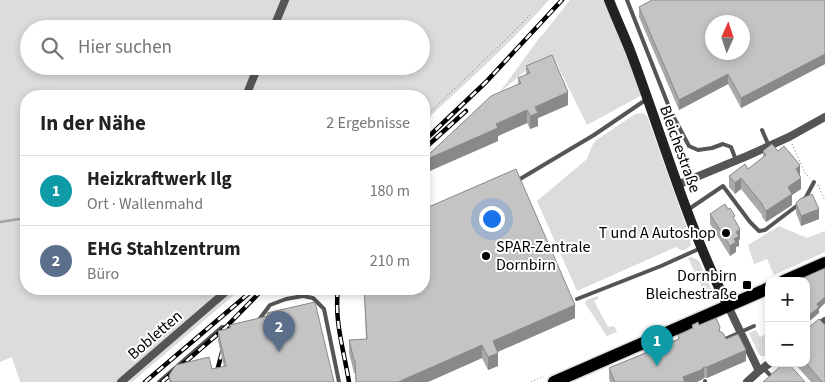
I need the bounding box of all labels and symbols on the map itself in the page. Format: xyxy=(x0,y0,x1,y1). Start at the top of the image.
north arrow xyxy=(705,15,750,60)
street label: Bleichestraße xyxy=(654,102,706,196)
your location xyxy=(479,206,505,232)
place label: T und A Autoshop xyxy=(599,222,716,244)
marker: T und A Autoshop xyxy=(720,227,732,239)
place label: SPAR-Zentrale Dornbirn xyxy=(496,236,591,276)
marker: SPAR-Zentrale Dornbirn xyxy=(480,250,492,262)
place label: Dornbirn Bleichestraße xyxy=(646,265,737,305)
marker: Dornbirn Bleichestraße xyxy=(741,279,753,291)
street label: Bobletten xyxy=(123,305,187,365)
pin: 2 xyxy=(263,311,295,352)
pin: 1 xyxy=(641,325,673,366)

